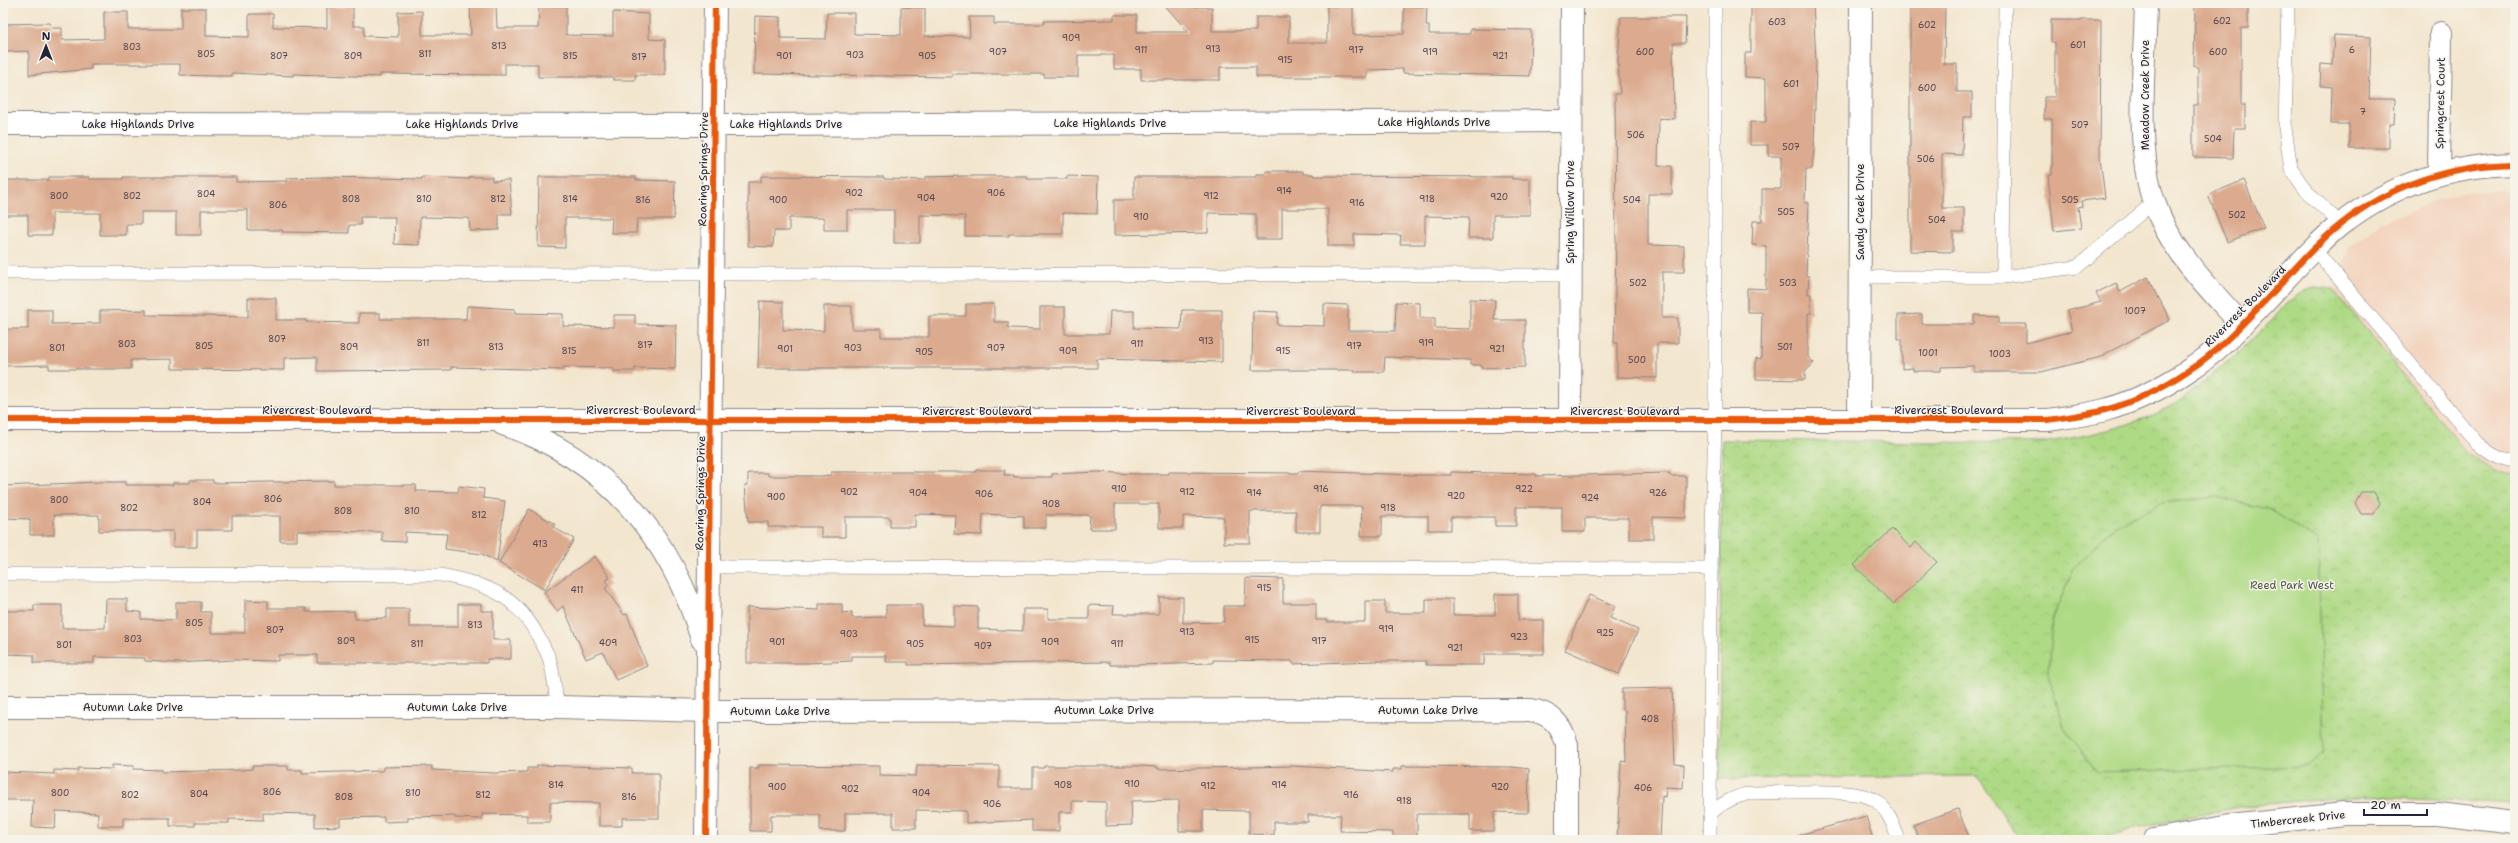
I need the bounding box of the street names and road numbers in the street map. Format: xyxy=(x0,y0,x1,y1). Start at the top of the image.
street label: Meadow Creek Drive xyxy=(2138,40,2153,150)
street label: Springcrest Court xyxy=(2432,57,2449,149)
street label: Roaring Springs Drive xyxy=(695,112,712,226)
street label: Lake Highlands Drive xyxy=(1378,115,1490,130)
street label: Lake Highlands Drive xyxy=(1054,116,1166,131)
street label: Lake Highlands Drive xyxy=(82,117,194,132)
street label: Lake Highlands Drive xyxy=(406,117,518,132)
street label: Lake Highlands Drive xyxy=(730,117,842,132)
street label: Spring Willow Drive xyxy=(1563,160,1578,264)
street label: Sandy Creek Drive xyxy=(1853,164,1868,260)
street label: Rivercrest Boulevard xyxy=(2201,262,2289,350)
street label: Rivercrest Boulevard xyxy=(262,403,372,418)
street label: Rivercrest Boulevard xyxy=(586,403,696,418)
street label: Rivercrest Boulevard xyxy=(1894,403,2004,418)
street label: Rivercrest Boulevard xyxy=(922,404,1032,419)
street label: Rivercrest Boulevard xyxy=(1246,404,1356,419)
street label: Rivercrest Boulevard xyxy=(1570,404,1680,419)
street label: Roaring Springs Drive xyxy=(692,436,709,550)
street label: Autumn Lake Drive xyxy=(83,700,183,715)
street label: Autumn Lake Drive xyxy=(407,700,507,715)
street label: Autumn Lake Drive xyxy=(1054,703,1154,718)
street label: Autumn Lake Drive xyxy=(1378,703,1478,718)
street label: Autumn Lake Drive xyxy=(730,704,830,719)
street label: Timbercreek Drive xyxy=(2250,807,2346,832)

